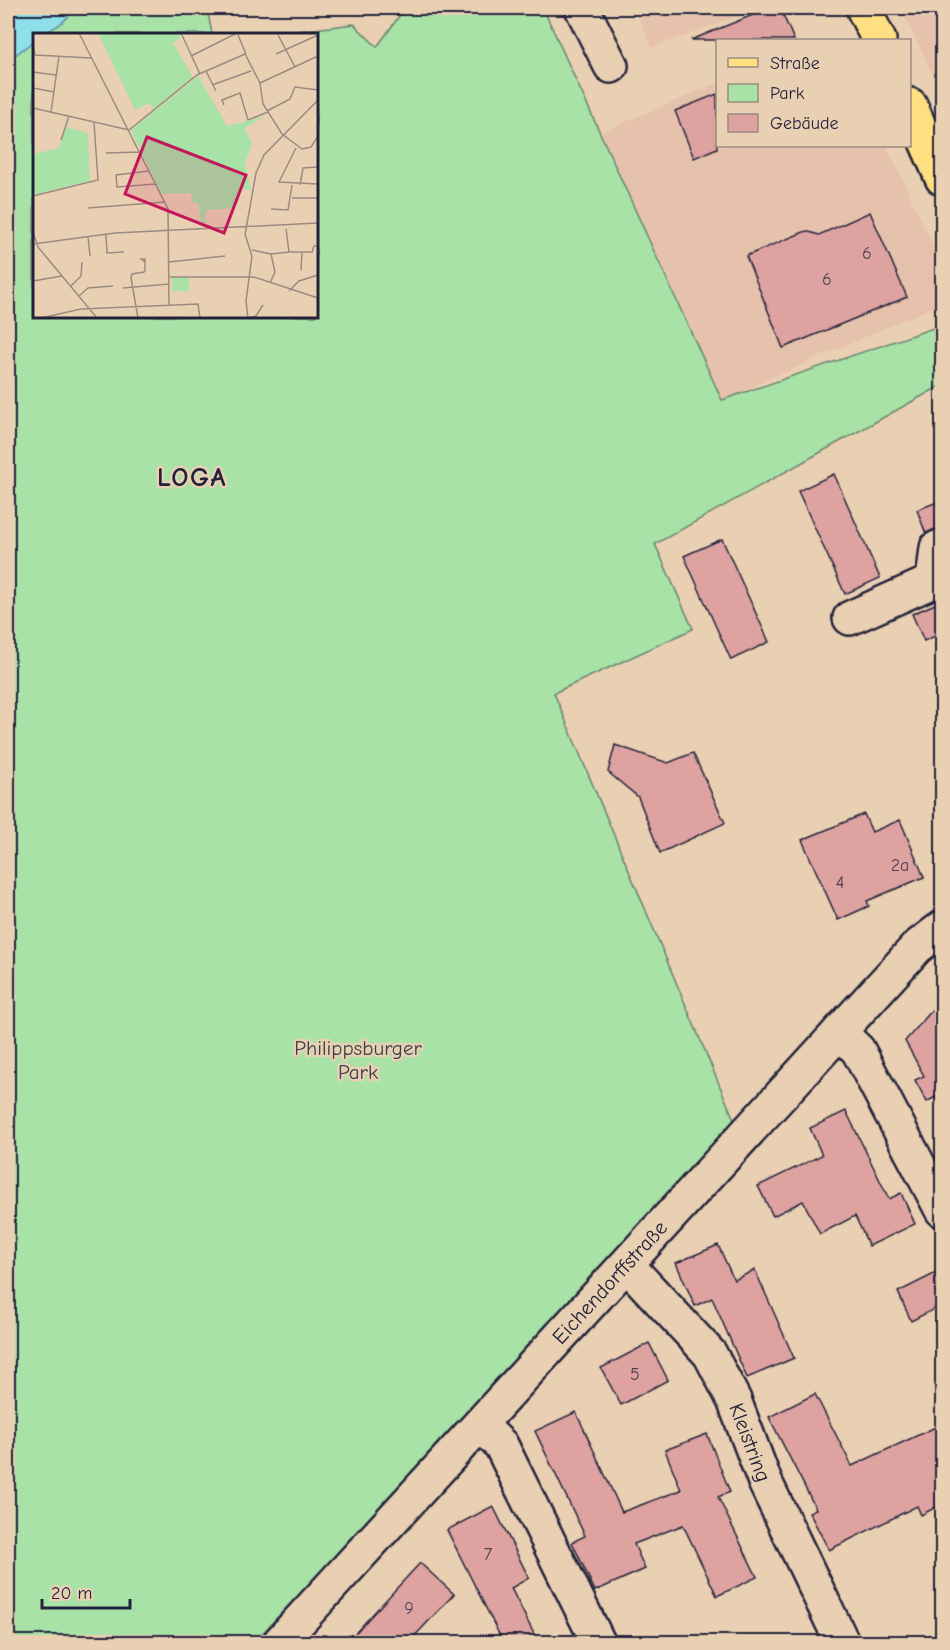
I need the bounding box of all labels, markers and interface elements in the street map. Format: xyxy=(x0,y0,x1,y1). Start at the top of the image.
inset map xyxy=(33,33,318,318)
legend xyxy=(716,39,911,147)
text: Straße xyxy=(770,53,820,74)
text: Park xyxy=(770,83,805,104)
text: Gebäude xyxy=(770,113,839,134)
house number: 6 xyxy=(862,243,872,264)
house number: 6 xyxy=(822,269,832,290)
district label: LOGA xyxy=(157,462,227,493)
house number: 2a xyxy=(891,855,909,876)
house number: 4 xyxy=(836,872,844,893)
park label: Philippsburger Park xyxy=(294,1036,423,1084)
street label: Eichendorffstraße xyxy=(547,1216,672,1349)
house number: 5 xyxy=(630,1364,640,1385)
street label: Kleistring xyxy=(724,1400,776,1485)
house number: 7 xyxy=(484,1544,493,1565)
scale bar xyxy=(42,1572,130,1610)
text: 20 m xyxy=(51,1583,92,1604)
house number: 9 xyxy=(404,1598,414,1619)

